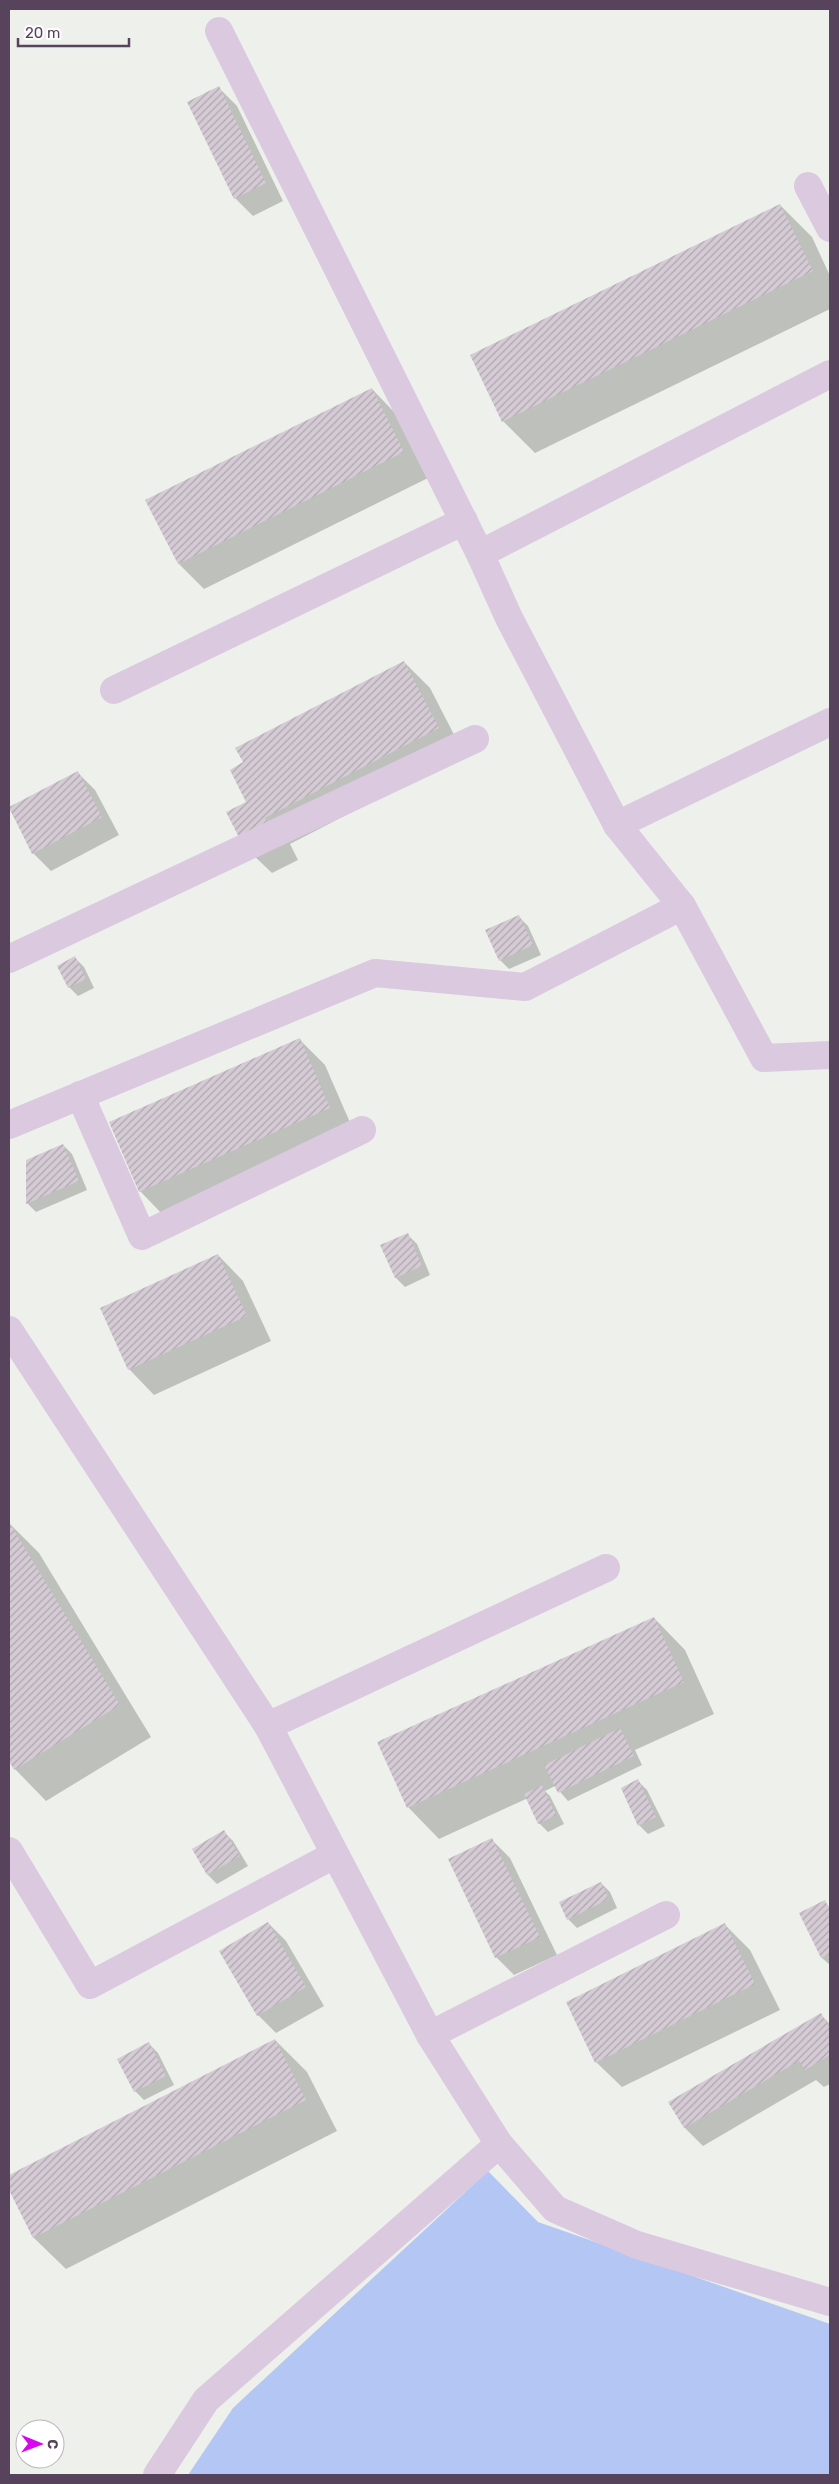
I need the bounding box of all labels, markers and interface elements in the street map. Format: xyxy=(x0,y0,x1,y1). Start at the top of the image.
scale bar xyxy=(18,15,129,47)
text: 20 m xyxy=(25,24,60,42)
north arrow xyxy=(15,2419,65,2469)
text: С xyxy=(44,2439,61,2449)

